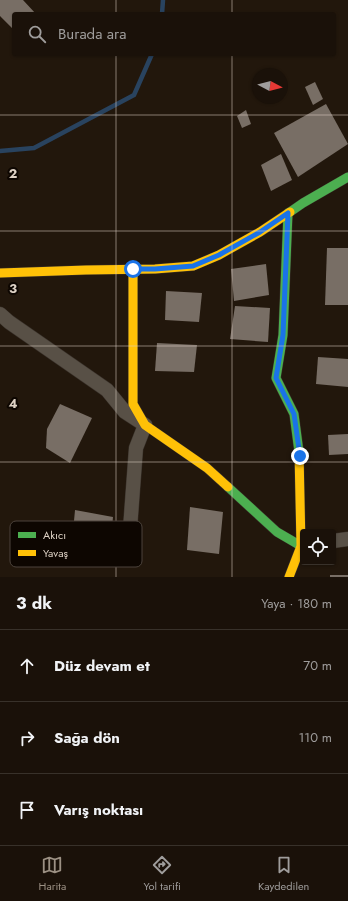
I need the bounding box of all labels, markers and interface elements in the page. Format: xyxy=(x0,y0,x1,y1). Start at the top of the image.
search box xyxy=(12,12,336,56)
icon: search xyxy=(26,23,48,45)
text: Burada ara xyxy=(58,23,126,45)
north arrow xyxy=(252,68,288,104)
text: 2 xyxy=(9,164,17,183)
route start xyxy=(124,260,142,278)
text: 3 xyxy=(9,279,17,298)
text: 4 xyxy=(8,394,18,413)
route end xyxy=(291,447,309,465)
legend xyxy=(10,521,142,567)
text: Akıcı xyxy=(43,527,66,543)
map controls xyxy=(300,529,336,565)
button: locate xyxy=(300,529,336,565)
text: Yavaş xyxy=(43,545,68,561)
text: 3 dk xyxy=(16,591,52,615)
text: Yaya · 180 m xyxy=(261,594,332,613)
icon: ahead xyxy=(16,655,38,677)
text: Düz devam et xyxy=(54,655,150,677)
text: 70 m xyxy=(303,656,332,675)
icon: right xyxy=(16,727,38,749)
text: Sağa dön xyxy=(54,727,120,749)
text: 110 m xyxy=(298,728,332,747)
icon: arrive xyxy=(16,799,38,821)
text: Varış noktası xyxy=(54,799,143,821)
tab: Harita xyxy=(39,854,66,894)
tab: Yol tarifi xyxy=(143,854,181,894)
tab: Kaydedilen xyxy=(258,854,309,894)

